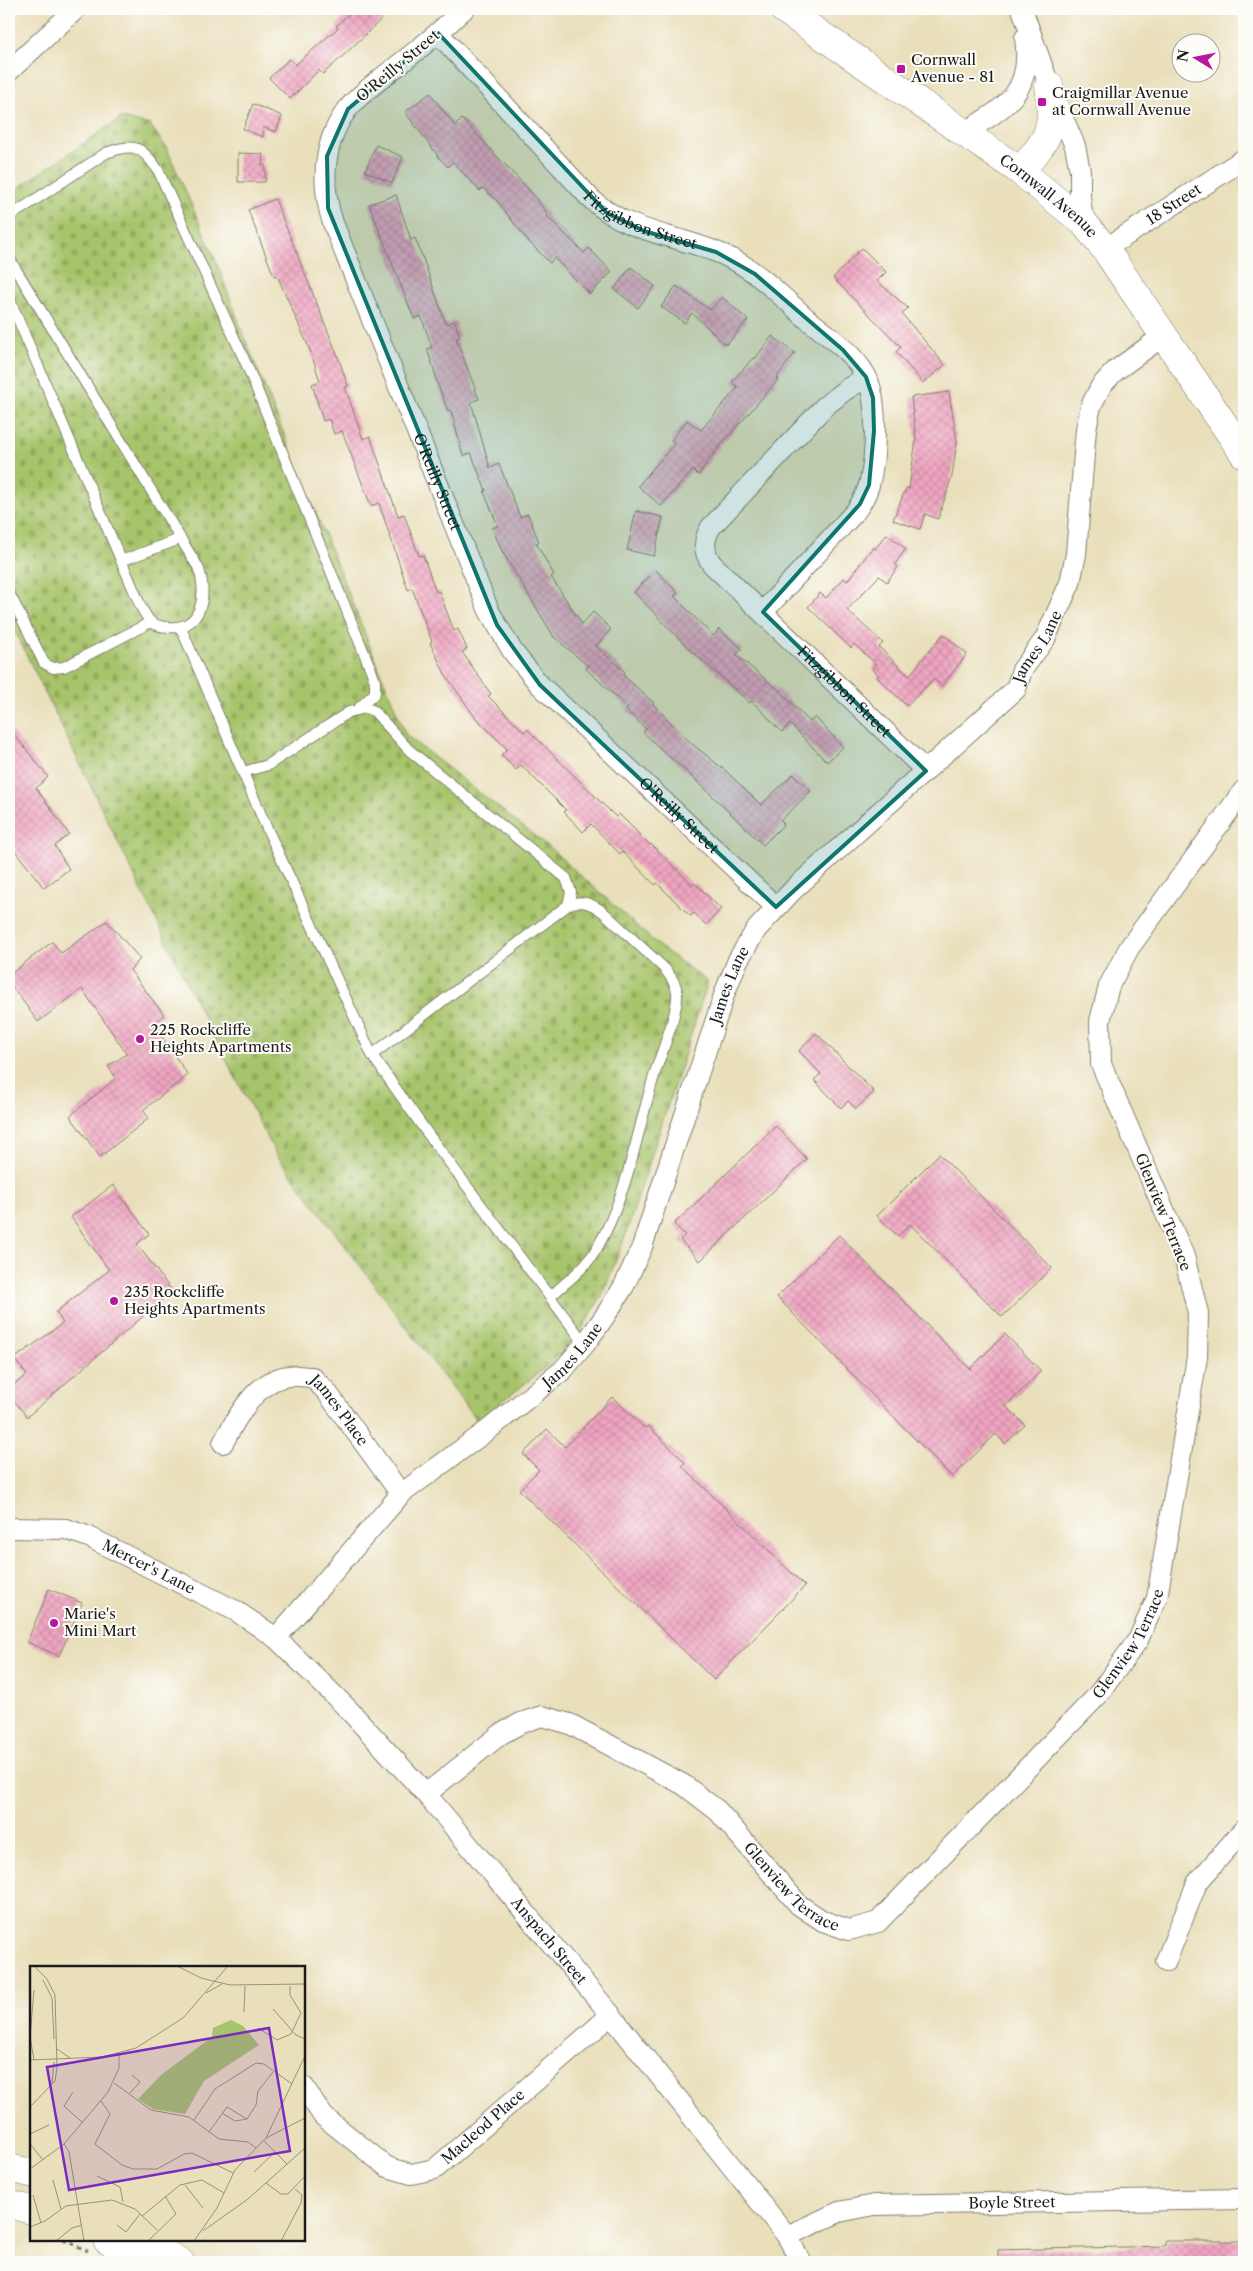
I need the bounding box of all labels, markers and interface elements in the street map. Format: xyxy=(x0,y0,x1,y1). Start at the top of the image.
street label: O'Reilly Street xyxy=(352,25,444,106)
north arrow xyxy=(1170,32,1220,82)
text: N xyxy=(1173,48,1193,63)
place label: Cornwall Avenue - 81 xyxy=(910,50,995,86)
marker: Cornwall Avenue - 81 xyxy=(895,63,907,75)
place label: Craigmillar Avenue at Cornwall Avenue xyxy=(1052,83,1191,119)
marker: Craigmillar Avenue at Cornwall Avenue xyxy=(1036,96,1048,108)
street label: Cornwall Avenue xyxy=(996,150,1102,241)
street label: 18 Street xyxy=(1142,179,1205,229)
street label: Fitzgibbon Street xyxy=(579,187,700,253)
street label: O'Reilly Street xyxy=(410,430,466,534)
street label: James Lane xyxy=(1008,607,1066,687)
street label: Fitzgibbon Street xyxy=(794,642,896,742)
street label: O'Reilly Street xyxy=(635,773,724,858)
street label: James Lane xyxy=(705,943,753,1028)
place label: 225 Rockcliffe Heights Apartments xyxy=(150,1020,292,1056)
marker: 225 Rockcliffe Heights Apartments xyxy=(134,1033,146,1045)
street label: Glenview Terrace xyxy=(1131,1150,1196,1273)
place label: 235 Rockcliffe Heights Apartments xyxy=(124,1282,266,1318)
marker: 235 Rockcliffe Heights Apartments xyxy=(108,1295,120,1307)
street label: James Lane xyxy=(537,1319,606,1393)
street label: James Place xyxy=(305,1369,373,1449)
street label: Mercer's Lane xyxy=(99,1535,198,1598)
street label: Glenview Terrace xyxy=(1088,1588,1167,1702)
place label: Marie's Mini Mart xyxy=(64,1604,137,1640)
marker: Marie's Mini Mart xyxy=(48,1617,60,1629)
street label: Glenview Terrace xyxy=(740,1838,842,1935)
street label: Anspach Street xyxy=(507,1892,592,1988)
inset map xyxy=(30,1966,305,2241)
street label: Macleod Place xyxy=(437,2085,528,2168)
street label: Boyle Street xyxy=(968,2192,1056,2212)

